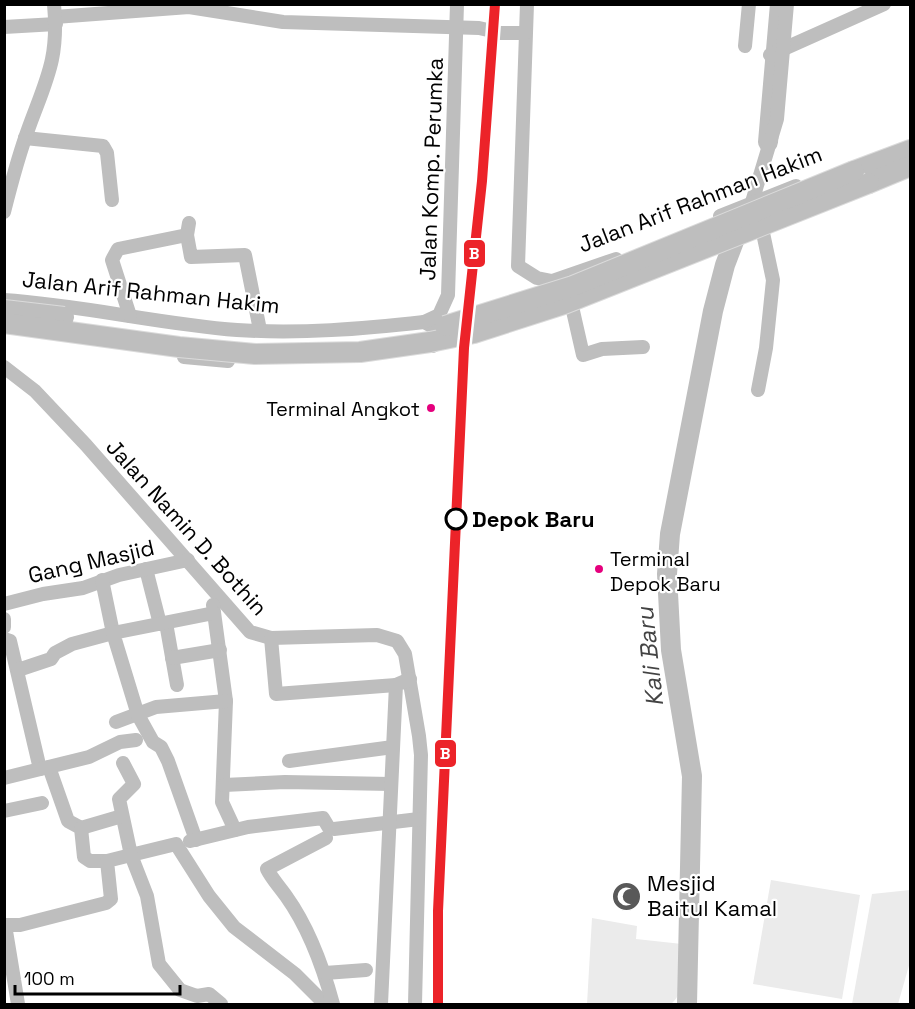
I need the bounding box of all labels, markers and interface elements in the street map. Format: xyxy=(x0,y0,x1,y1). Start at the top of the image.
street label: Jalan Komp. Perumka xyxy=(413,57,449,281)
street label: Jalan Arif Rahman Hakim xyxy=(574,140,826,258)
line badge: B xyxy=(463,239,486,268)
text: B xyxy=(469,243,479,264)
street label: Jalan Arif Rahman Hakim xyxy=(21,265,281,319)
place label: Terminal Angkot xyxy=(266,396,420,422)
marker: Terminal Angkot xyxy=(425,402,437,414)
street label: Jalan Namin D. Bothin xyxy=(100,433,274,621)
place label: Depok Baru xyxy=(472,505,594,533)
marker: Depok Baru xyxy=(445,508,467,530)
street label: Gang Masjid xyxy=(25,533,157,589)
place label: Terminal Depok Baru xyxy=(610,546,721,597)
marker: Terminal Depok Baru xyxy=(593,563,605,575)
water label: Kali Baru xyxy=(629,605,670,708)
line badge: B xyxy=(434,739,457,768)
text: B xyxy=(440,743,450,764)
place label: Mesjid Baitul Kamal xyxy=(647,869,777,922)
mosque icon: Mesjid Baitul Kamal xyxy=(610,880,642,912)
scale bar xyxy=(15,958,180,996)
text: 100 m xyxy=(24,967,75,990)

